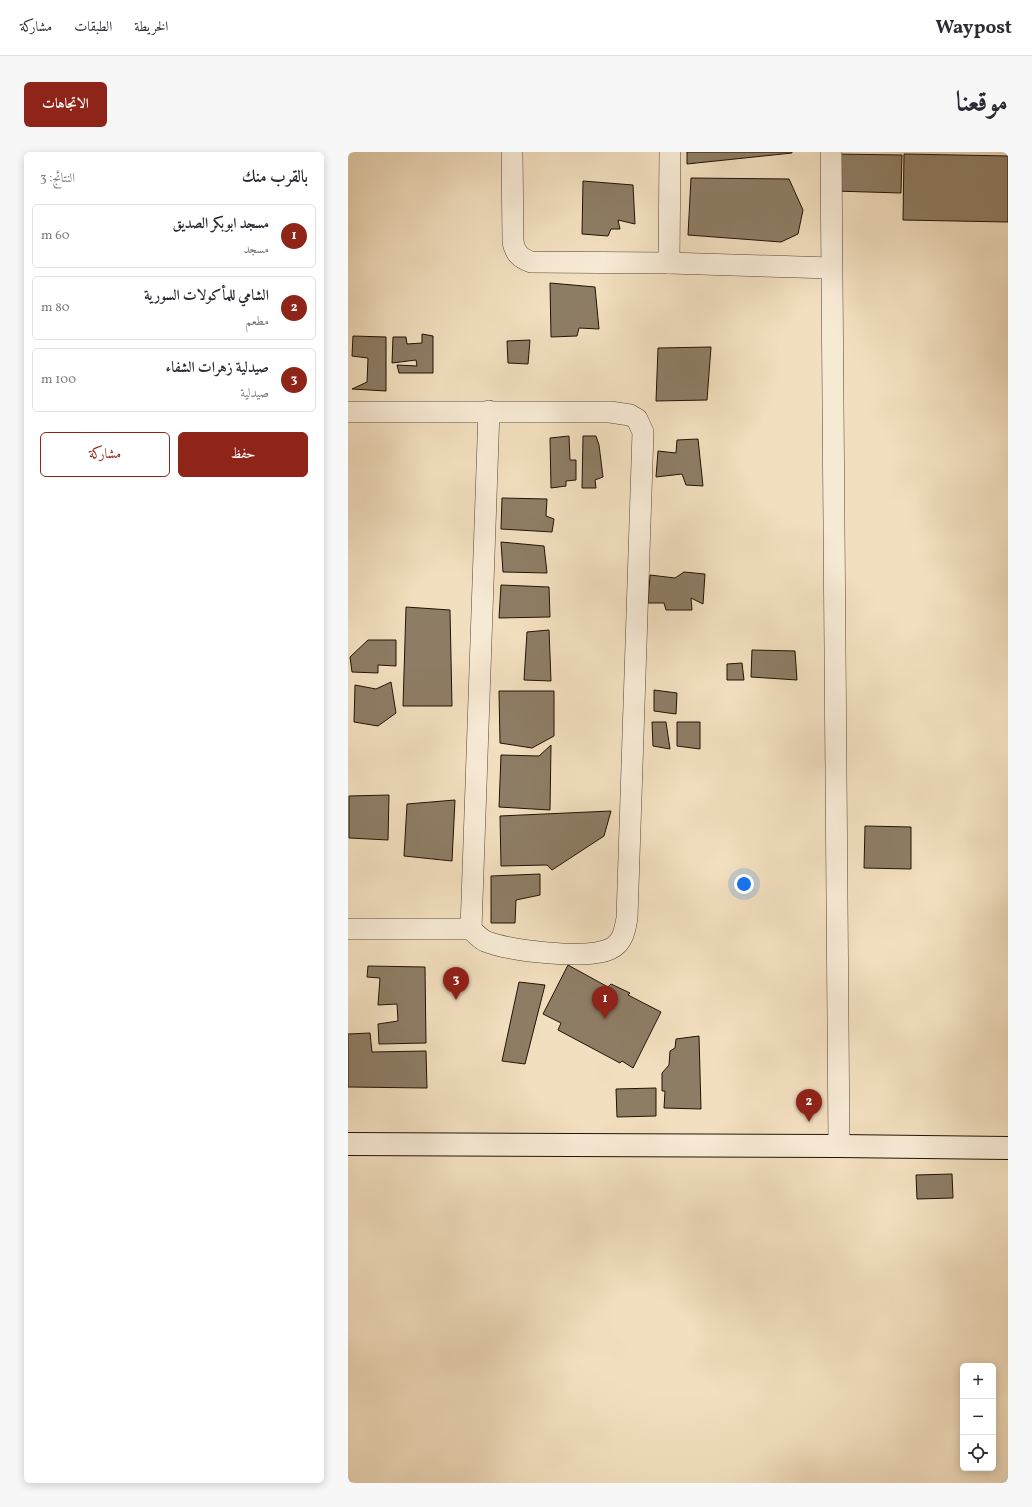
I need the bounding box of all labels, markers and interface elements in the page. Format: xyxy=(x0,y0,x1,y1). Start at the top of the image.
text: Waypost xyxy=(936,15,1012,41)
text: مشاركة xyxy=(20,18,52,37)
text: الطبقات xyxy=(74,18,112,37)
text: الخريطة xyxy=(134,18,168,37)
button: الاتجاهات xyxy=(24,82,107,127)
text: موقعنا xyxy=(956,84,1008,123)
text: بالقرب منك xyxy=(242,166,308,189)
text: النتائج: 3 xyxy=(40,170,75,188)
text: مسجد ابوبكر الصديق xyxy=(173,214,269,235)
text: 60 m xyxy=(41,227,70,245)
text: 1 xyxy=(291,227,297,245)
text: مسجد xyxy=(243,241,269,259)
text: الشامي للمأكولات السورية xyxy=(144,286,269,307)
text: 80 m xyxy=(41,299,70,317)
text: 2 xyxy=(291,299,297,317)
text: مطعم xyxy=(245,313,269,331)
text: صيدلية زهرات الشفاء xyxy=(166,358,269,379)
text: 100 m xyxy=(41,371,76,389)
text: 3 xyxy=(291,371,297,389)
text: صيدلية xyxy=(240,385,269,403)
button: مشاركة xyxy=(40,432,170,477)
button: حفظ xyxy=(178,432,308,477)
your location xyxy=(734,874,754,894)
pin: 3 xyxy=(443,967,469,1000)
pin: 1 xyxy=(592,986,618,1019)
pin: 2 xyxy=(796,1089,822,1122)
map controls xyxy=(960,1363,996,1471)
button: + xyxy=(960,1363,996,1399)
button: − xyxy=(960,1399,996,1435)
button: locate xyxy=(960,1435,996,1471)

